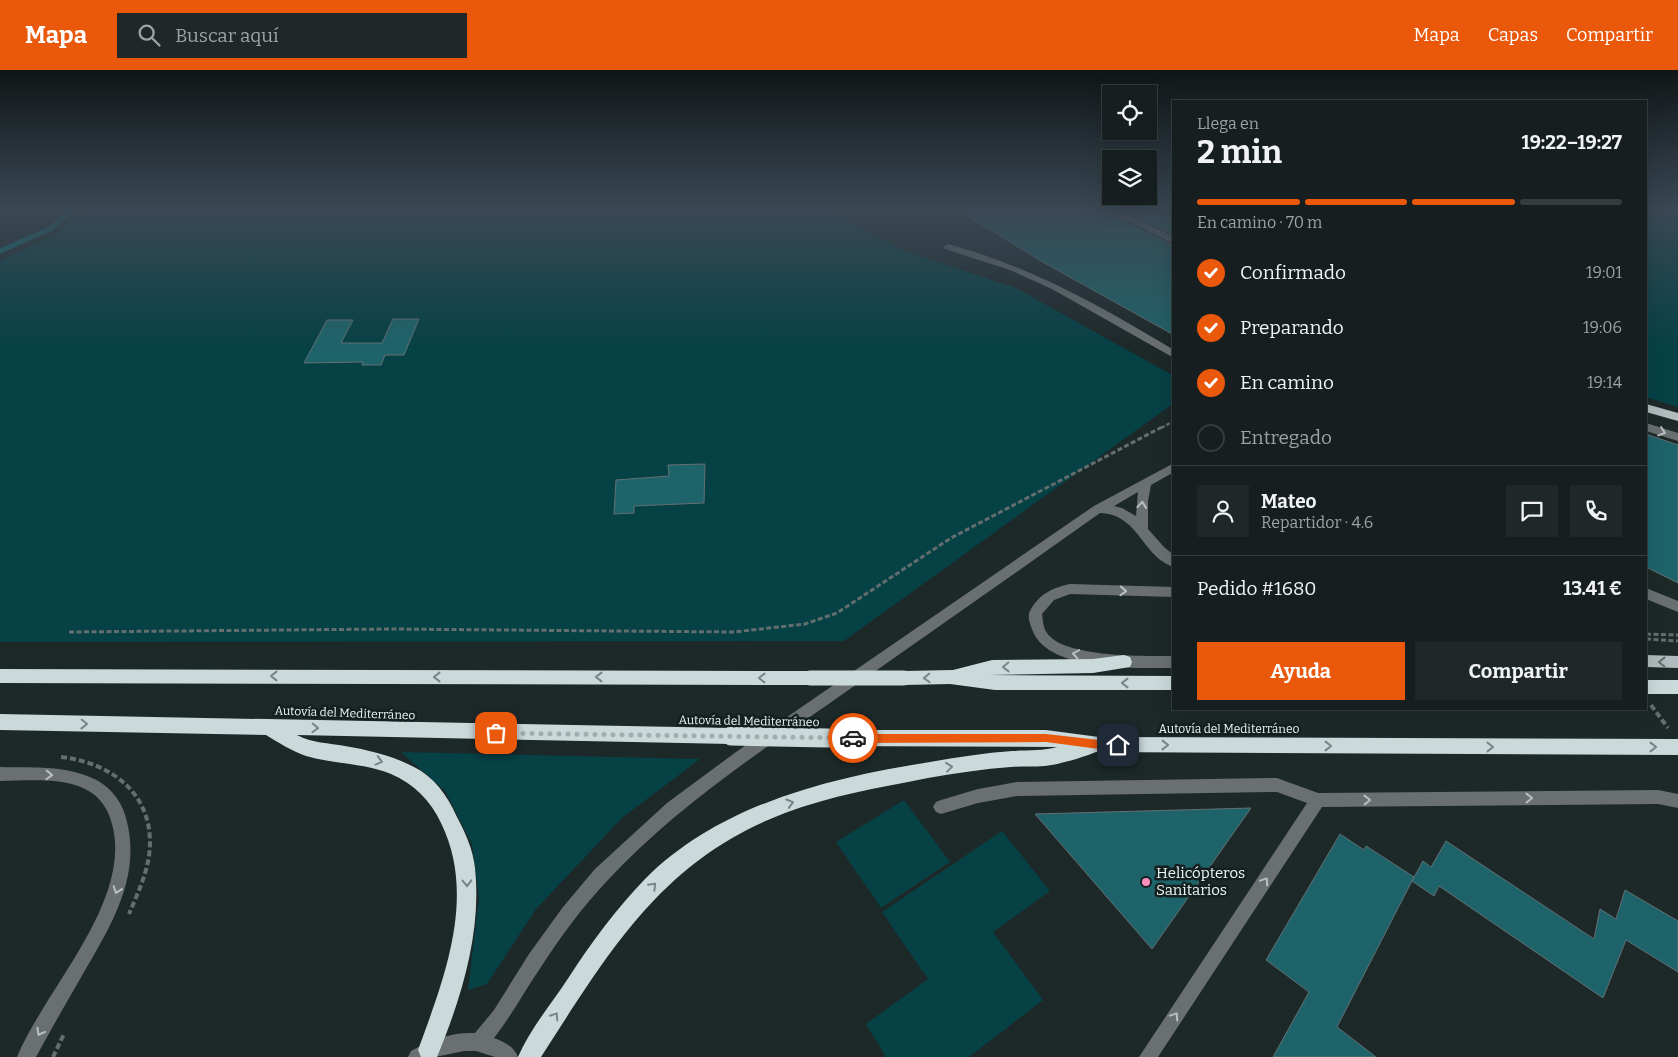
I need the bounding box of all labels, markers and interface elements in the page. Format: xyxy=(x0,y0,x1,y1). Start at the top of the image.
search box xyxy=(117,13,467,58)
text: Mapa xyxy=(25,21,87,49)
icon: search xyxy=(135,21,163,49)
text: Buscar aquí xyxy=(175,24,279,47)
text: Mapa xyxy=(1414,24,1460,46)
text: Capas xyxy=(1488,24,1538,46)
text: Compartir xyxy=(1566,24,1653,46)
map controls xyxy=(1102,85,1157,205)
button: locate xyxy=(1102,85,1157,140)
text: Llega en xyxy=(1197,114,1259,133)
text: 19:22–19:27 xyxy=(1521,131,1622,154)
text: 2 min xyxy=(1197,133,1282,171)
button: layers xyxy=(1102,150,1157,205)
text: En camino · 70 m xyxy=(1197,213,1322,232)
icon: check xyxy=(1197,259,1225,287)
text: Confirmado xyxy=(1240,261,1346,284)
text: 19:01 xyxy=(1586,263,1622,282)
icon: check xyxy=(1197,314,1225,342)
text: Preparando xyxy=(1240,316,1344,339)
text: 19:06 xyxy=(1583,318,1622,337)
icon: check xyxy=(1197,369,1225,397)
text: En camino xyxy=(1240,371,1334,394)
text: 19:14 xyxy=(1587,373,1622,392)
text: Entregado xyxy=(1240,426,1332,449)
one-way arrow xyxy=(1657,426,1666,436)
button: person xyxy=(1197,485,1249,537)
button: chat xyxy=(1506,485,1558,537)
button: phone xyxy=(1570,485,1622,537)
text: Mateo xyxy=(1261,490,1317,513)
one-way arrow xyxy=(1137,501,1148,509)
text: Repartidor · 4.6 xyxy=(1261,513,1373,532)
text: Pedido #1680 xyxy=(1197,577,1317,600)
text: 13.41 € xyxy=(1563,577,1622,600)
one-way arrow xyxy=(1119,585,1127,596)
button: Ayuda xyxy=(1197,642,1405,700)
button: Compartir xyxy=(1415,642,1622,700)
one-way arrow xyxy=(1072,650,1081,660)
one-way arrow xyxy=(1658,656,1666,667)
one-way arrow xyxy=(1002,662,1010,672)
one-way arrow xyxy=(270,671,278,681)
one-way arrow xyxy=(432,672,440,682)
one-way arrow xyxy=(595,672,602,682)
one-way arrow xyxy=(923,672,931,683)
one-way arrow xyxy=(757,673,765,683)
one-way arrow xyxy=(1121,678,1128,688)
street label: Autovía del Mediterráneo xyxy=(274,704,416,722)
pin xyxy=(475,712,517,754)
street label: Autovía del Mediterráneo xyxy=(678,713,820,729)
courier xyxy=(828,713,878,763)
one-way arrow xyxy=(80,719,88,729)
icon: bag xyxy=(482,719,510,747)
street label: Autovía del Mediterráneo xyxy=(1159,722,1299,736)
one-way arrow xyxy=(312,723,320,733)
icon: car xyxy=(839,724,867,752)
pin xyxy=(1097,724,1139,766)
icon: home xyxy=(1104,731,1132,759)
one-way arrow xyxy=(1162,740,1170,750)
one-way arrow xyxy=(1324,741,1332,751)
one-way arrow xyxy=(1487,742,1495,752)
one-way arrow xyxy=(1650,742,1657,752)
one-way arrow xyxy=(374,756,382,766)
one-way arrow xyxy=(945,762,953,773)
one-way arrow xyxy=(45,770,53,781)
one-way arrow xyxy=(1526,793,1534,804)
one-way arrow xyxy=(1364,795,1371,805)
one-way arrow xyxy=(786,798,794,808)
place label: Helicópteros Sanitarios xyxy=(1156,864,1245,899)
marker: Helicópteros Sanitarios xyxy=(1140,876,1152,888)
one-way arrow xyxy=(1258,877,1268,886)
one-way arrow xyxy=(462,880,472,888)
one-way arrow xyxy=(647,883,656,892)
one-way arrow xyxy=(113,885,123,893)
one-way arrow xyxy=(549,1012,559,1021)
one-way arrow xyxy=(1168,1013,1178,1022)
one-way arrow xyxy=(37,1027,47,1036)

